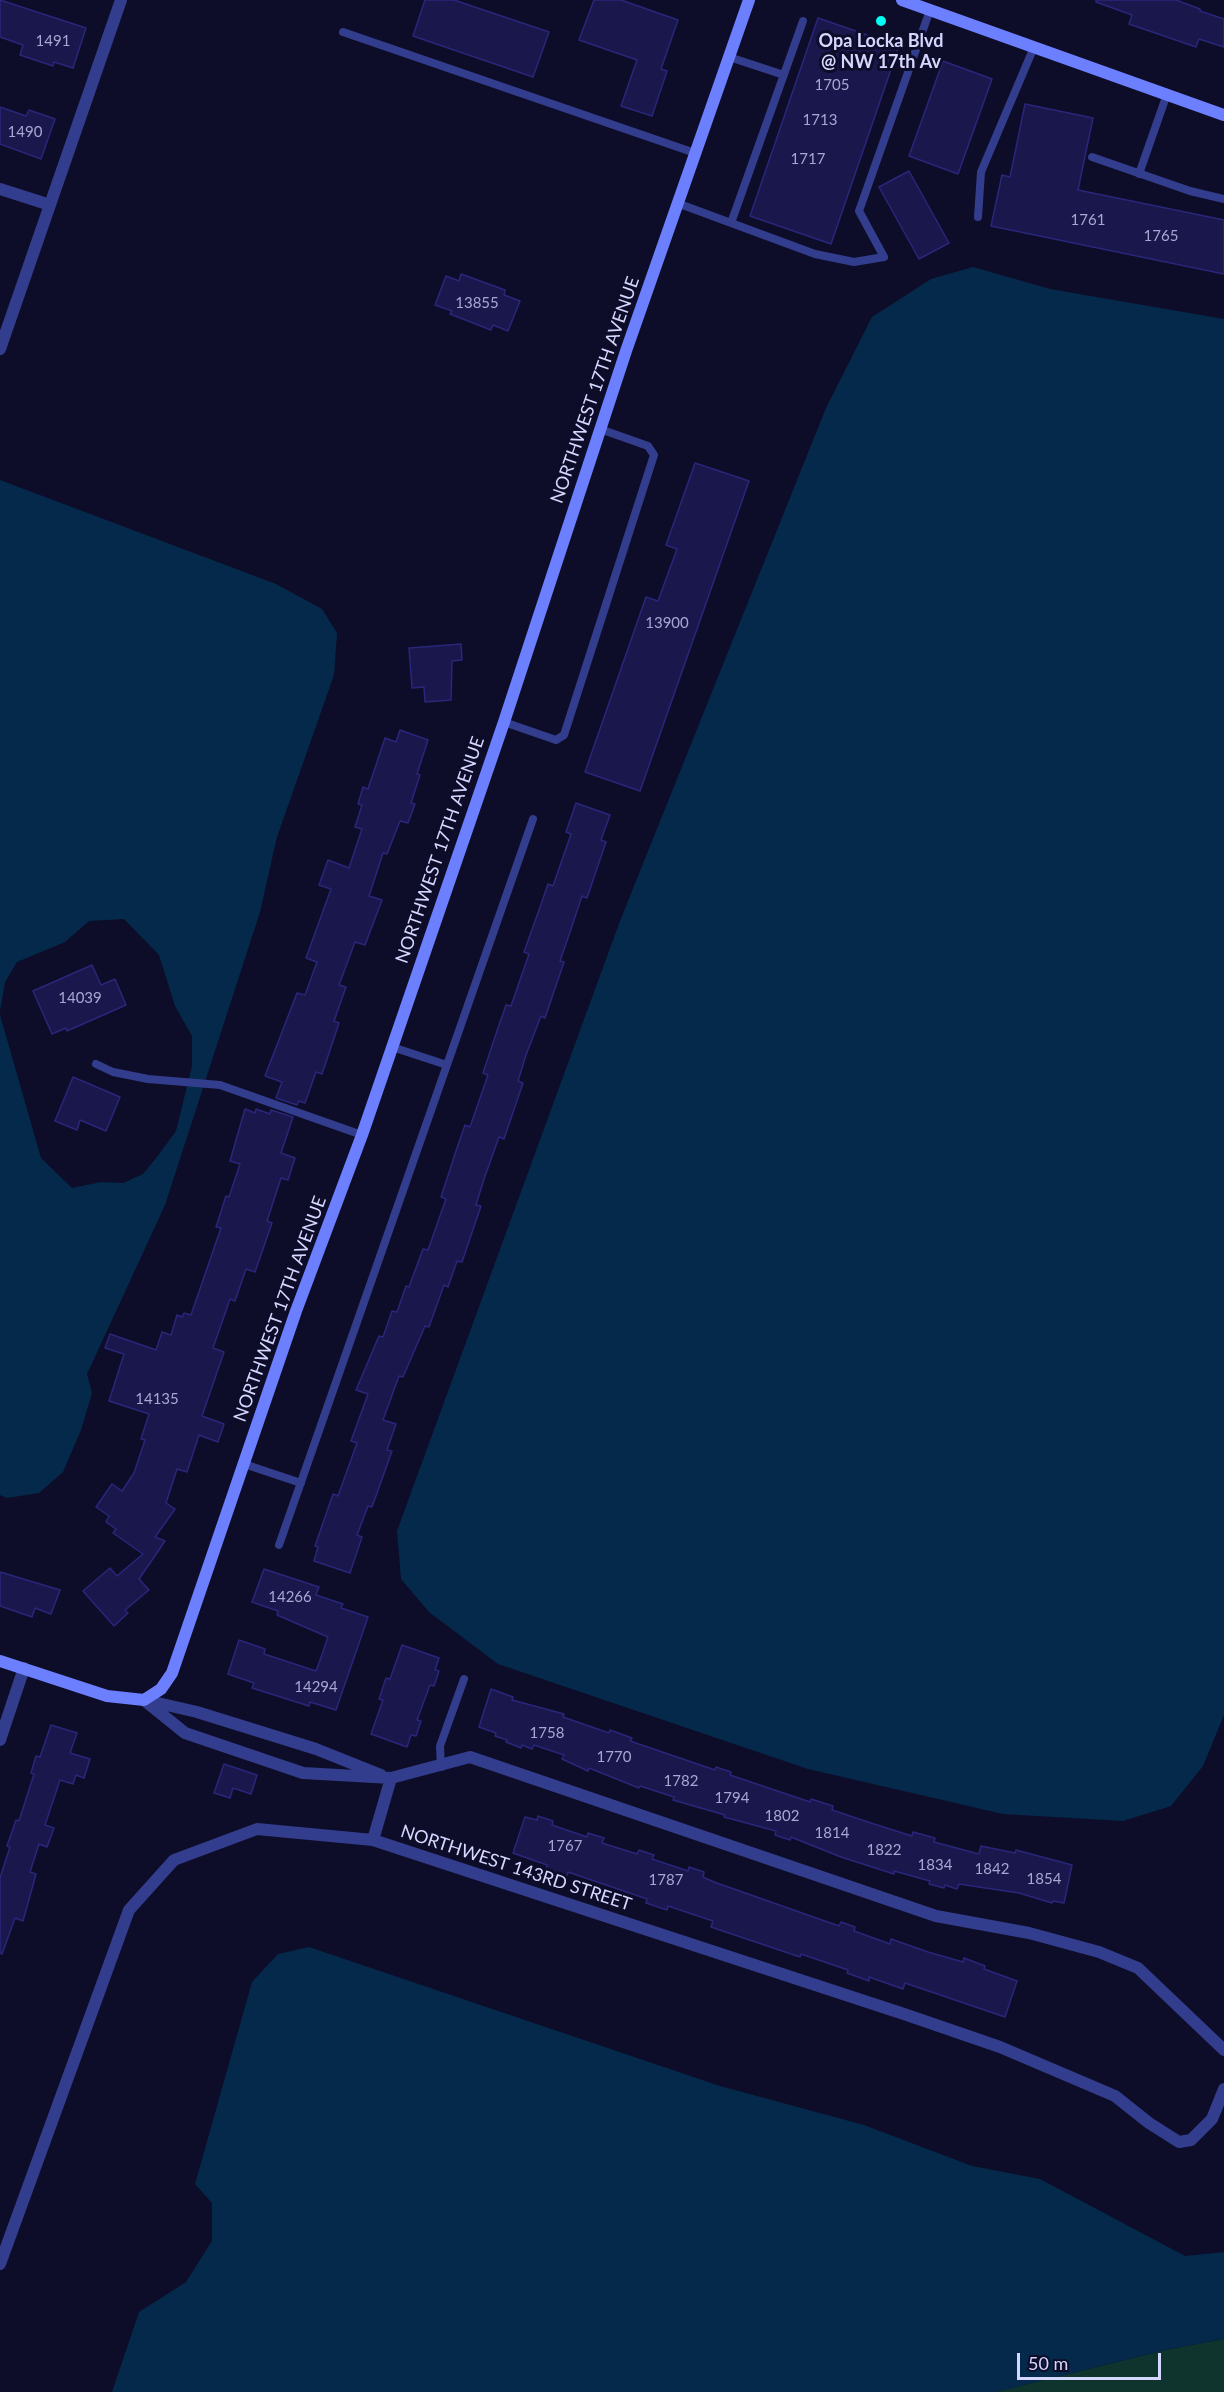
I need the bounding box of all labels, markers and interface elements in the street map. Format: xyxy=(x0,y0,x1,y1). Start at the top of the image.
marker: Opa Locka Blvd @ NW 17th Av xyxy=(874,14,888,28)
place label: Opa Locka Blvd @ NW 17th Av xyxy=(819,30,943,72)
house number: 1491 xyxy=(36,32,70,50)
house number: 1705 xyxy=(815,76,849,94)
house number: 1713 xyxy=(803,111,837,129)
house number: 1490 xyxy=(8,123,42,141)
house number: 1717 xyxy=(791,150,825,168)
house number: 1761 xyxy=(1071,211,1105,229)
house number: 1765 xyxy=(1144,227,1178,245)
street label: NORTHWEST 17TH AVENUE xyxy=(546,274,644,506)
house number: 13855 xyxy=(455,294,499,312)
house number: 13900 xyxy=(645,614,689,632)
street label: NORTHWEST 17TH AVENUE xyxy=(391,734,489,966)
house number: 14039 xyxy=(58,989,102,1007)
street label: NORTHWEST 17TH AVENUE xyxy=(229,1193,331,1425)
house number: 14135 xyxy=(135,1390,179,1408)
house number: 14266 xyxy=(268,1588,312,1606)
house number: 14294 xyxy=(294,1678,338,1696)
house number: 1758 xyxy=(530,1724,564,1742)
house number: 1770 xyxy=(597,1748,631,1766)
house number: 1782 xyxy=(664,1772,698,1790)
house number: 1794 xyxy=(715,1789,749,1807)
house number: 1802 xyxy=(765,1807,799,1825)
street label: NORTHWEST 143RD STREET xyxy=(398,1820,634,1916)
house number: 1814 xyxy=(815,1824,849,1842)
house number: 1767 xyxy=(548,1837,582,1855)
house number: 1822 xyxy=(867,1841,901,1859)
house number: 1834 xyxy=(918,1856,952,1874)
house number: 1842 xyxy=(975,1860,1009,1878)
house number: 1854 xyxy=(1027,1870,1061,1888)
house number: 1787 xyxy=(649,1871,683,1889)
scale bar xyxy=(1020,2341,1164,2379)
text: 50 m xyxy=(1028,2352,1068,2374)

